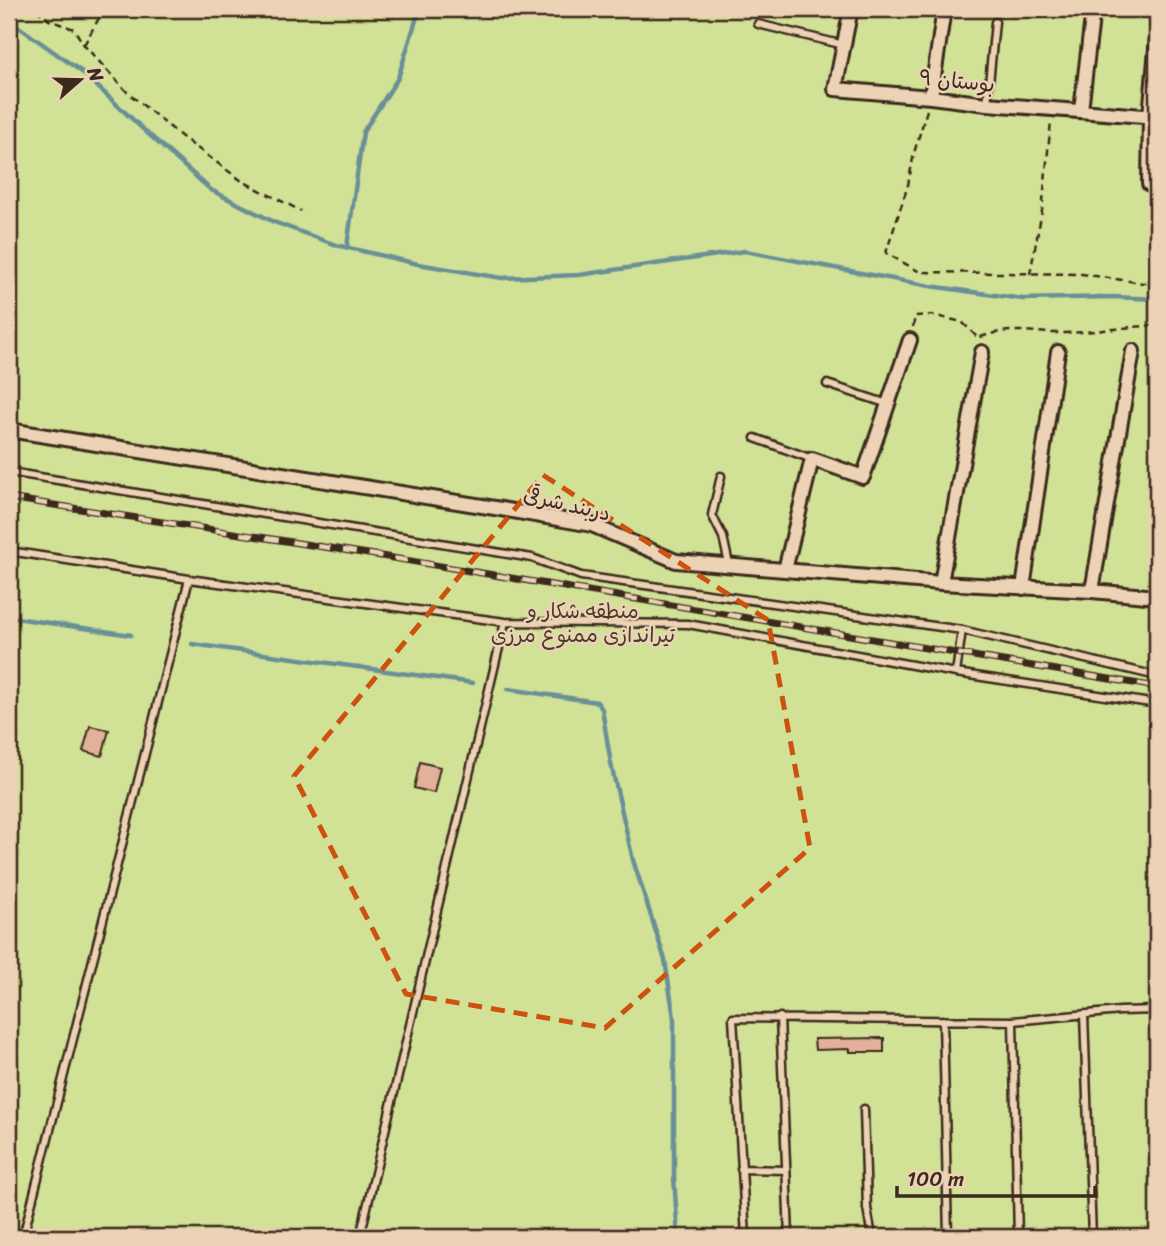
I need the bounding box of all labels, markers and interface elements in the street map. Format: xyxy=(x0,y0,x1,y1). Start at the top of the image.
north arrow xyxy=(46,46,116,116)
street label: بوستان ۹ xyxy=(917,58,997,104)
text: N xyxy=(77,62,114,87)
street label: دربند شرقی xyxy=(520,476,614,532)
park label: منطقه شکار و تیراندازی ممنوع مرزی xyxy=(491,592,676,654)
scale bar xyxy=(897,1155,1094,1199)
text: 100 m xyxy=(907,1160,964,1198)

